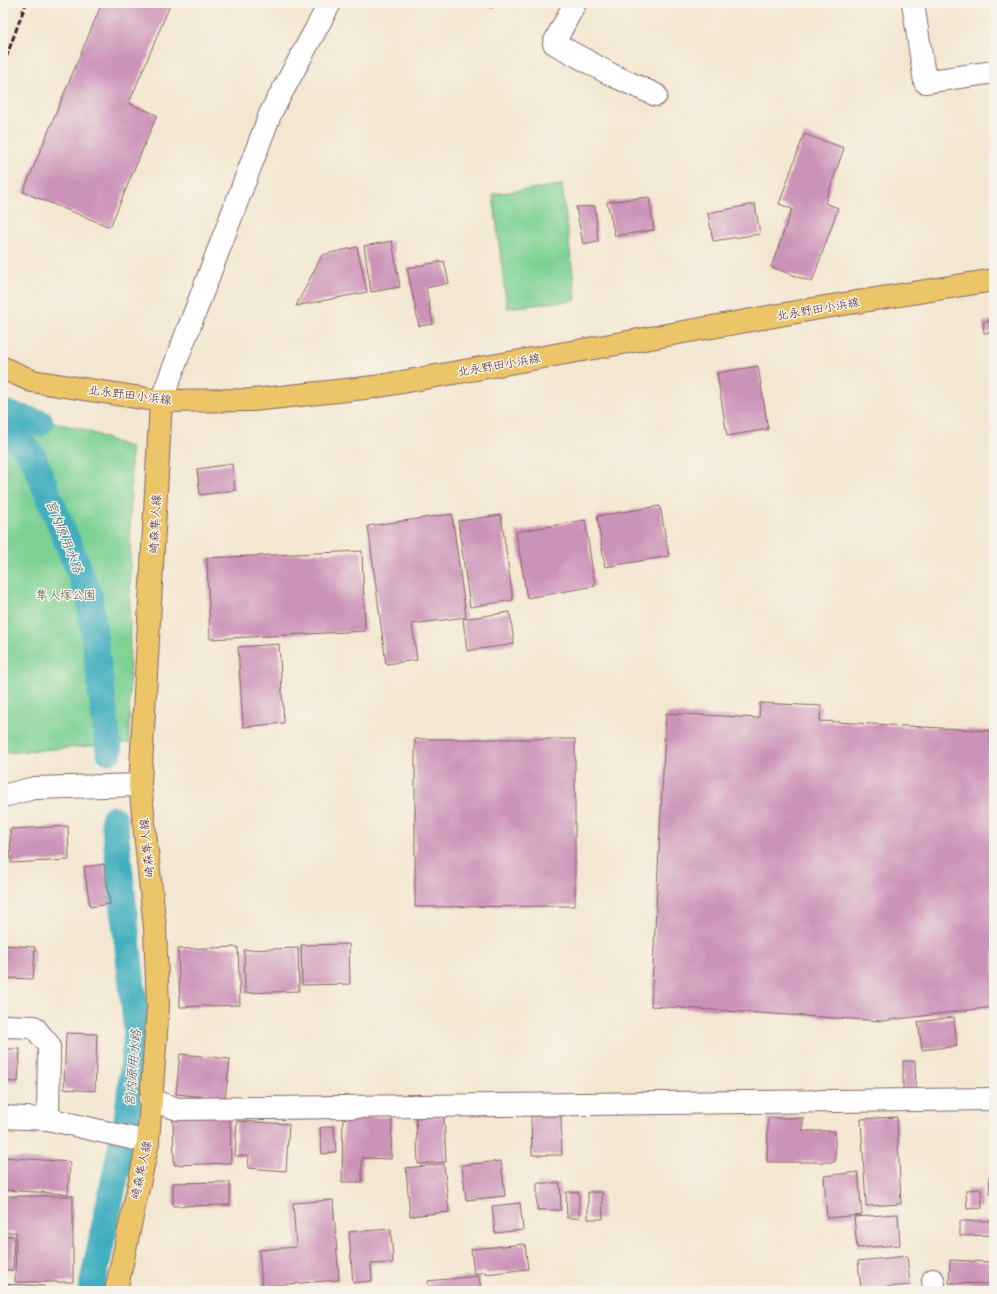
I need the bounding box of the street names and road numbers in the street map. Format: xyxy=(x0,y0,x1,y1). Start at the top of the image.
street label: 北永野田小浜線 xyxy=(775,293,861,324)
street label: 北永野田小浜線 xyxy=(456,349,542,380)
street label: 北永野田小浜線 xyxy=(87,381,173,408)
street label: 崎森隼人線 xyxy=(144,494,165,554)
street label: 崎森隼人線 xyxy=(135,817,158,879)
street label: 崎森隼人線 xyxy=(126,1139,155,1201)

